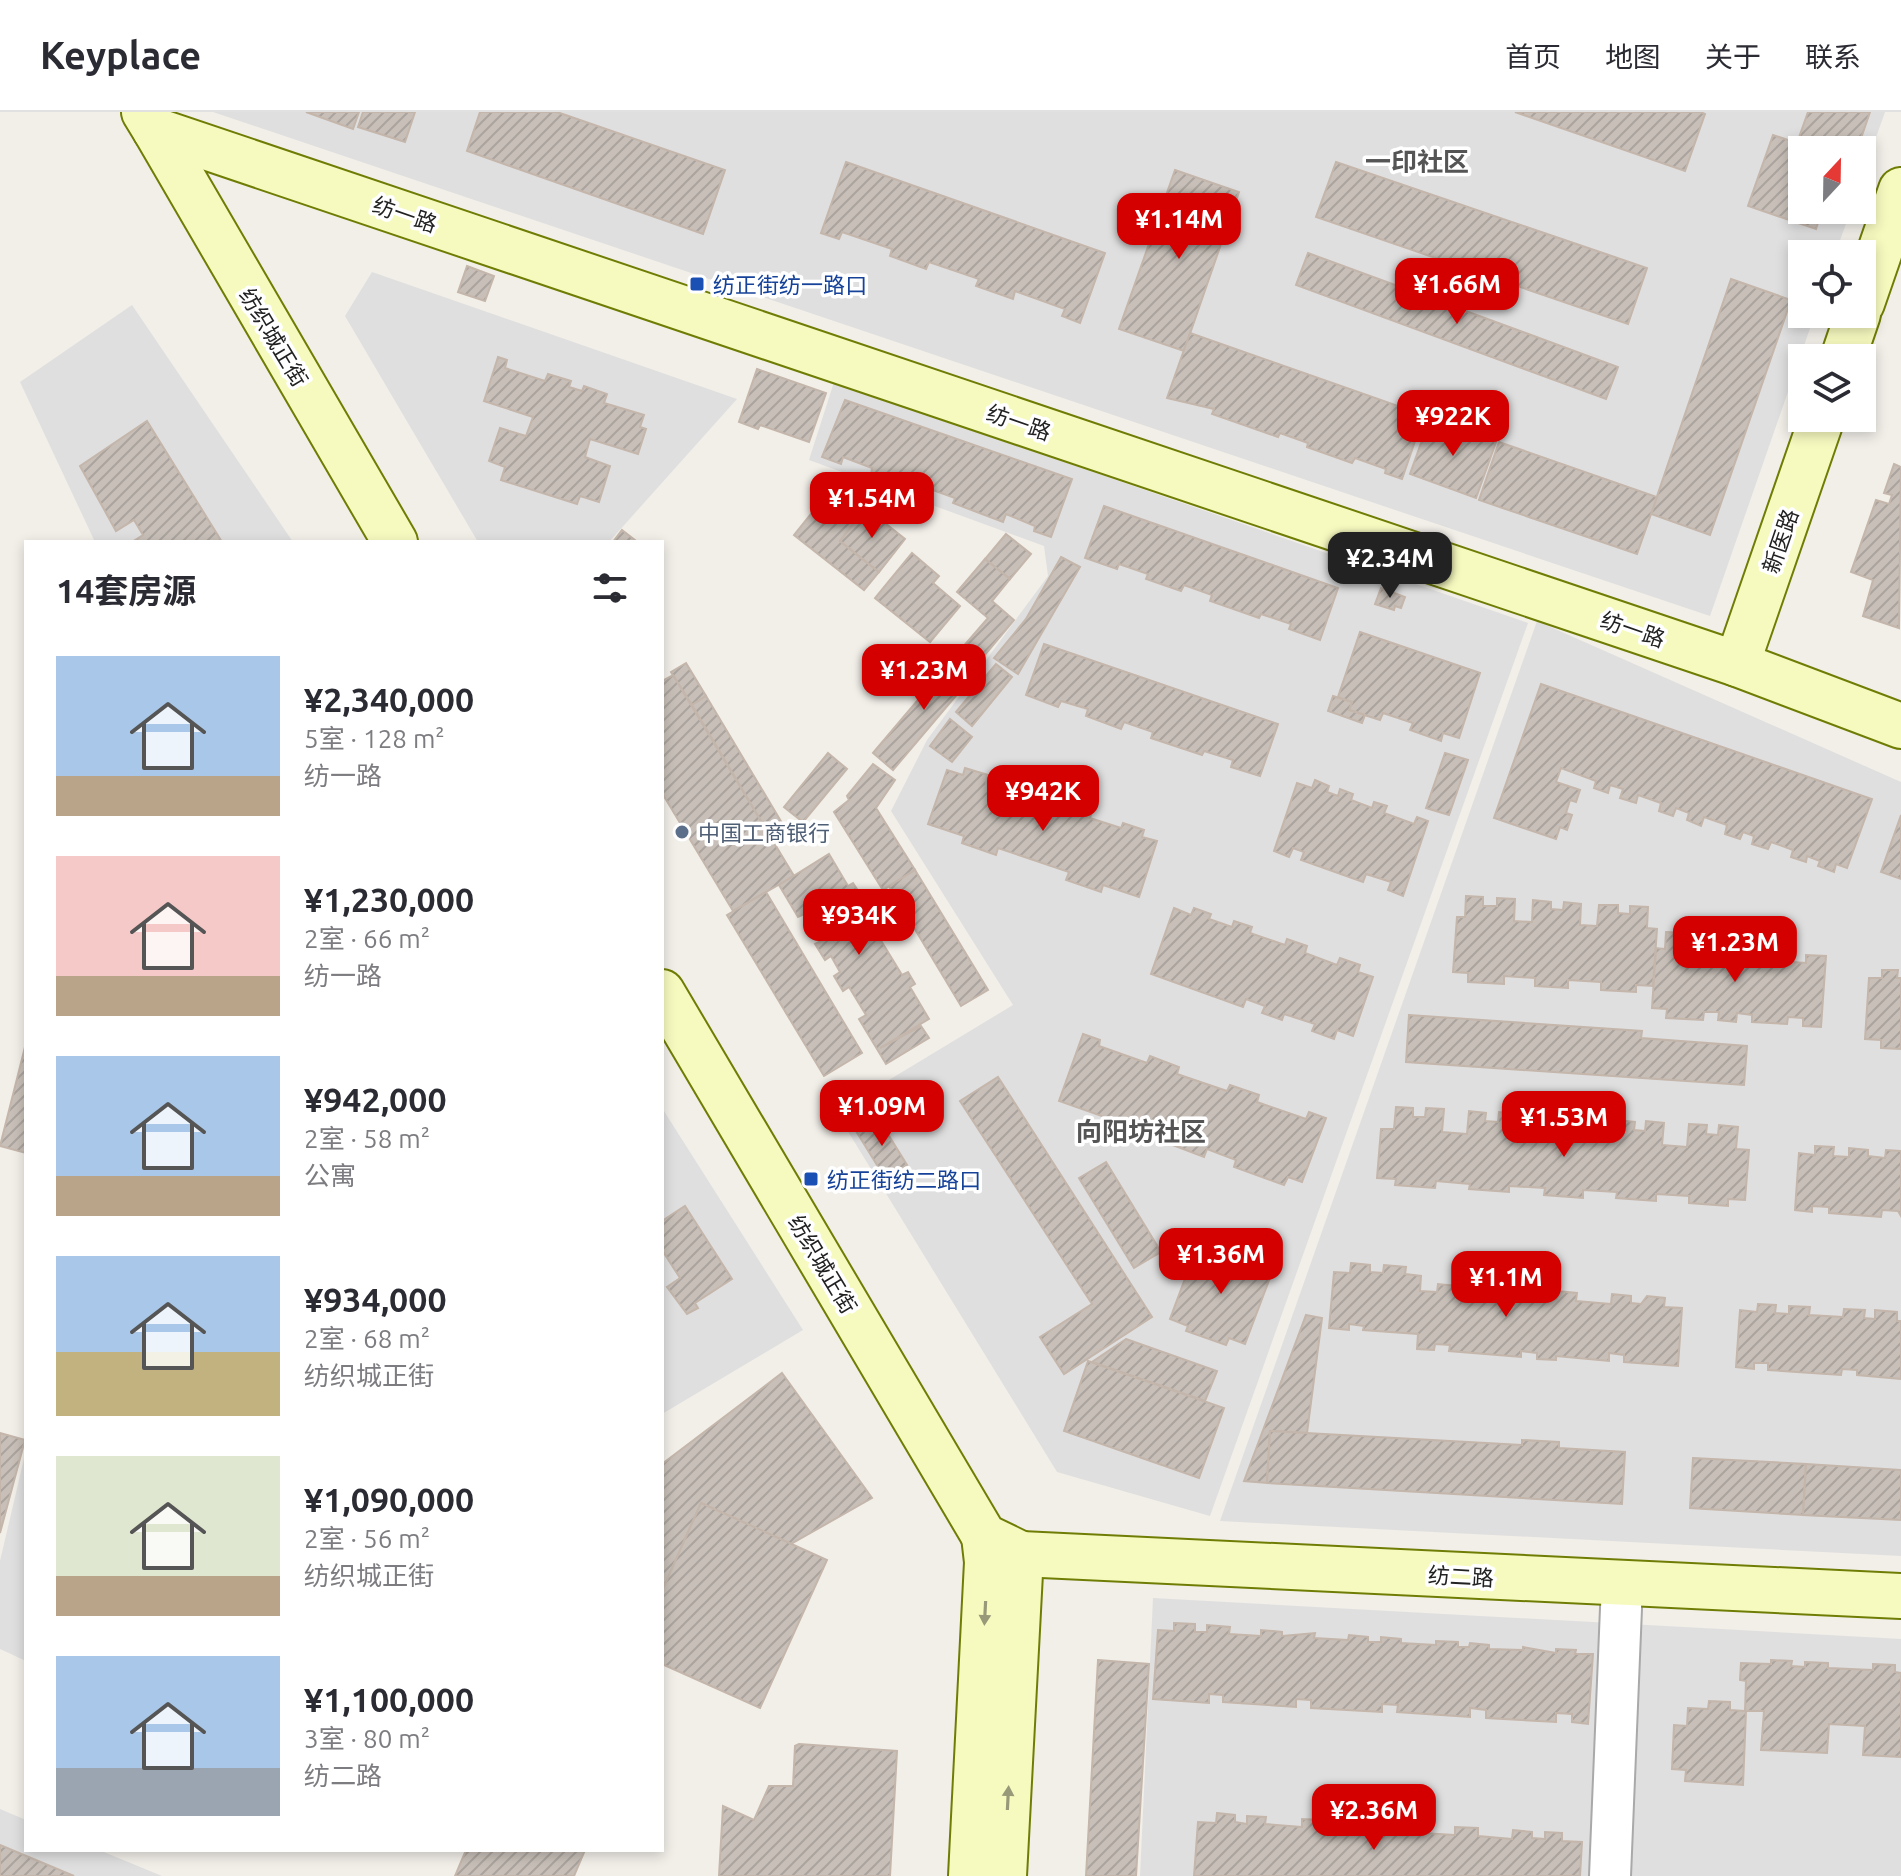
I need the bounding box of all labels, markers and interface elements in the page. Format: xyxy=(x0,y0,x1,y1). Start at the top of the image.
text: Keyplace xyxy=(40,34,201,76)
text: 首页 xyxy=(1505,41,1561,72)
text: 地图 xyxy=(1605,41,1661,72)
text: 关于 xyxy=(1705,41,1761,72)
text: 联系 xyxy=(1805,41,1861,72)
north arrow xyxy=(1788,136,1876,224)
map controls xyxy=(1788,136,1876,432)
district label: 一印社区 xyxy=(1365,147,1469,176)
street label: 纺一路 xyxy=(370,191,440,237)
pin: ¥1.14M xyxy=(1114,193,1244,261)
text: ¥1.14M xyxy=(1135,204,1223,233)
button: locate xyxy=(1788,240,1876,328)
pin: ¥1.66M xyxy=(1392,258,1522,326)
text: ¥1.66M xyxy=(1413,269,1501,298)
place label: 纺正街纺一路口 xyxy=(713,272,867,297)
marker: 纺正街纺一路口 xyxy=(688,275,706,293)
street label: 纺织城正街 xyxy=(235,283,313,391)
button: layers xyxy=(1788,344,1876,432)
pin: ¥922K xyxy=(1397,390,1509,458)
street label: 纺一路 xyxy=(984,399,1054,445)
text: ¥922K xyxy=(1415,401,1491,430)
pin: ¥1.54M xyxy=(807,472,937,540)
text: ¥1.54M xyxy=(828,483,916,512)
street label: 新医路 xyxy=(1757,506,1803,576)
pin: ¥2.34M xyxy=(1325,532,1455,600)
text: ¥2.34M xyxy=(1346,543,1434,572)
icon: filters xyxy=(588,566,632,610)
text: 14套房源 xyxy=(56,571,196,609)
street label: 纺一路 xyxy=(1598,606,1668,652)
pin: ¥1.23M xyxy=(859,644,989,712)
text: ¥1.23M xyxy=(880,655,968,684)
text: ¥2,340,000 xyxy=(304,680,474,718)
icon: home xyxy=(120,688,216,784)
text: 5室 · 128 m² xyxy=(304,724,445,753)
text: 纺一路 xyxy=(304,761,382,790)
pin: ¥942K xyxy=(987,765,1099,833)
text: ¥942K xyxy=(1005,776,1081,805)
place label: 中国工商银行 xyxy=(698,820,830,845)
marker: 中国工商银行 xyxy=(673,823,691,841)
text: ¥1,230,000 xyxy=(304,880,474,918)
icon: home xyxy=(120,888,216,984)
pin: ¥934K xyxy=(803,889,915,957)
text: ¥934K xyxy=(821,900,897,929)
pin: ¥1.23M xyxy=(1670,916,1800,984)
text: 2室 · 66 m² xyxy=(304,924,430,953)
text: ¥1.23M xyxy=(1691,927,1779,956)
text: 纺一路 xyxy=(304,961,382,990)
text: ¥942,000 xyxy=(304,1080,447,1118)
pin: ¥1.09M xyxy=(817,1080,947,1148)
icon: home xyxy=(120,1088,216,1184)
text: ¥1.09M xyxy=(838,1091,926,1120)
pin: ¥1.53M xyxy=(1499,1091,1629,1159)
text: ¥1.53M xyxy=(1520,1102,1608,1131)
district label: 向阳坊社区 xyxy=(1076,1117,1206,1146)
text: 2室 · 58 m² xyxy=(304,1124,430,1153)
text: 公寓 xyxy=(304,1161,356,1190)
place label: 纺正街纺二路口 xyxy=(827,1167,981,1192)
marker: 纺正街纺二路口 xyxy=(802,1170,820,1188)
street label: 纺织城正街 xyxy=(784,1210,862,1318)
pin: ¥1.36M xyxy=(1156,1228,1286,1296)
text: ¥1.36M xyxy=(1177,1239,1265,1268)
pin: ¥1.1M xyxy=(1450,1251,1562,1319)
text: ¥1.1M xyxy=(1469,1262,1543,1291)
text: ¥934,000 xyxy=(304,1280,447,1318)
icon: home xyxy=(120,1288,216,1384)
text: 2室 · 68 m² xyxy=(304,1324,430,1353)
text: 纺织城正街 xyxy=(304,1361,434,1390)
text: ¥1,090,000 xyxy=(304,1480,474,1518)
icon: home xyxy=(120,1488,216,1584)
text: 2室 · 56 m² xyxy=(304,1524,430,1553)
text: 纺织城正街 xyxy=(304,1561,434,1590)
street label: 纺二路 xyxy=(1427,1562,1495,1590)
one-way arrow xyxy=(978,1601,991,1626)
text: ¥1,100,000 xyxy=(304,1680,474,1718)
icon: home xyxy=(120,1688,216,1784)
text: 3室 · 80 m² xyxy=(304,1724,430,1753)
text: 纺二路 xyxy=(304,1761,382,1790)
pin: ¥2.36M xyxy=(1309,1784,1439,1852)
one-way arrow xyxy=(1002,1785,1015,1810)
text: ¥2.36M xyxy=(1330,1795,1418,1824)

